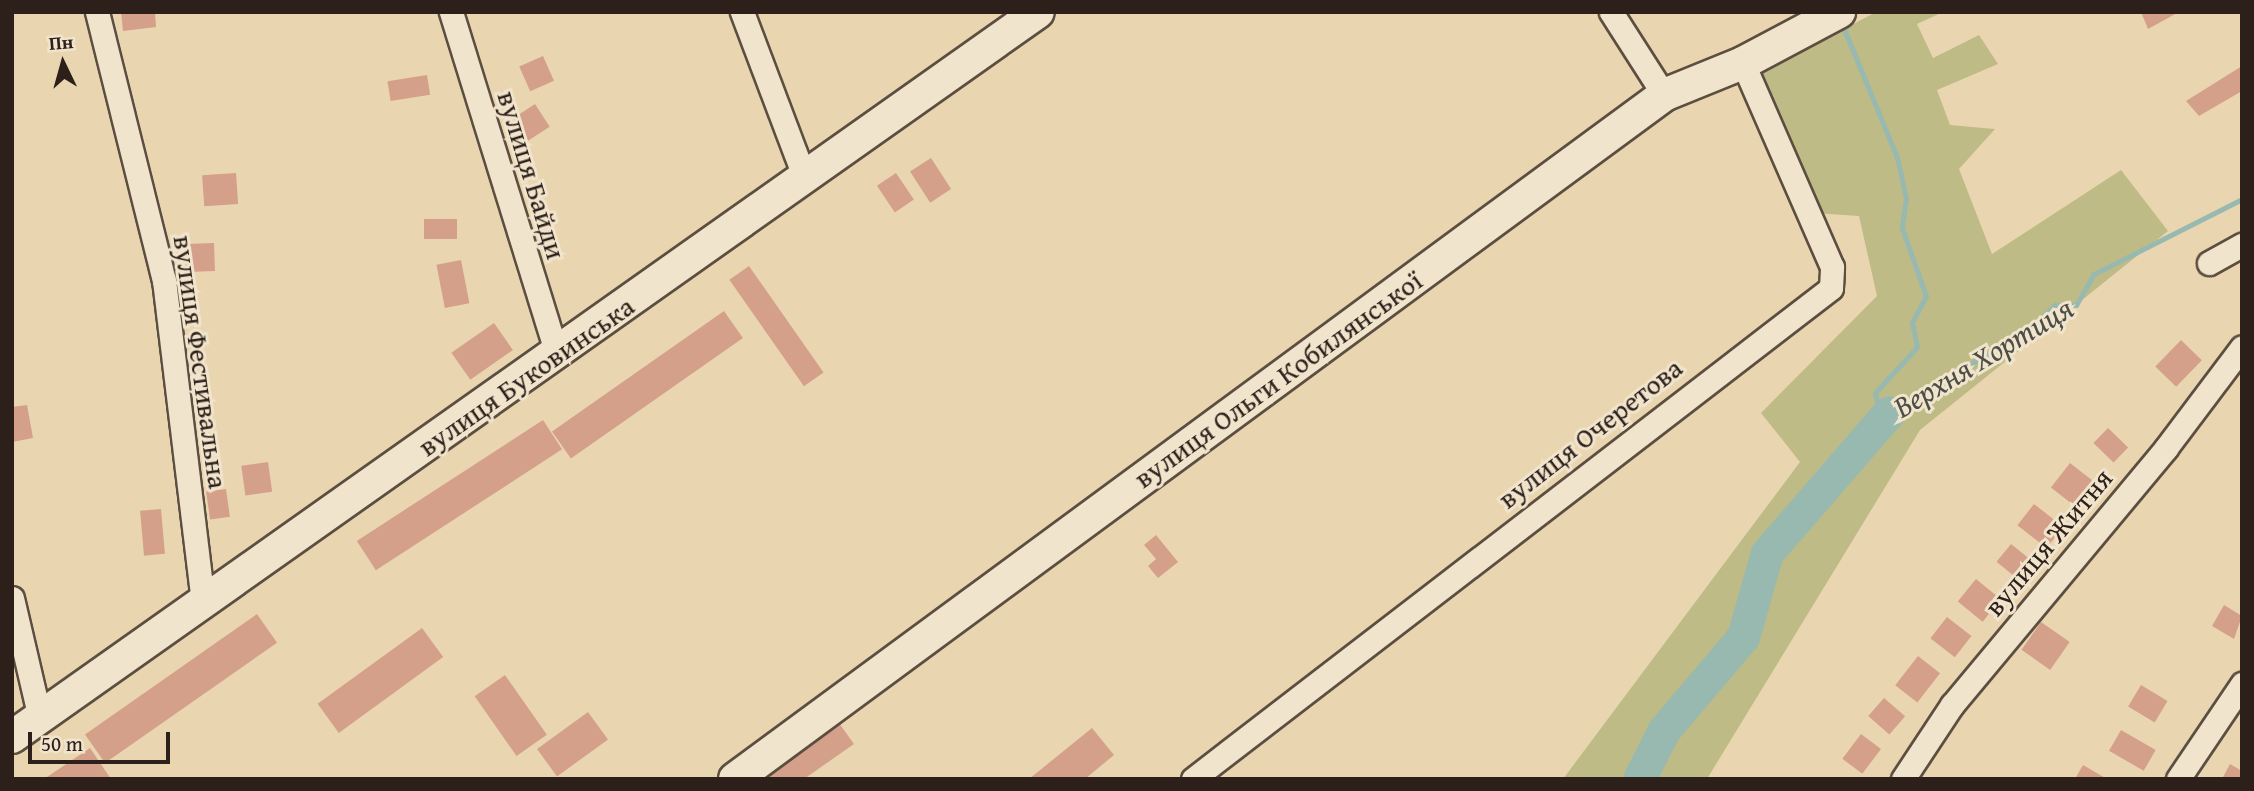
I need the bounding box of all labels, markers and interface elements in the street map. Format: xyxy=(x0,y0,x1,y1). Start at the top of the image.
text: Пн xyxy=(48,27,75,57)
north arrow xyxy=(28,28,98,98)
street label: вулиця Байди xyxy=(491,87,573,263)
street label: вулиця Фестивальна xyxy=(167,233,235,491)
street label: вулиця Ольги Кобилянської xyxy=(1127,263,1429,495)
street label: вулиця Буковинська xyxy=(412,289,640,463)
water label: Верхня Хортиця xyxy=(1887,289,2079,425)
street label: вулиця Очеретова xyxy=(1491,351,1689,515)
street label: вулиця Житня xyxy=(1977,462,2119,622)
scale bar xyxy=(32,718,173,762)
text: 50 m xyxy=(41,728,83,759)

